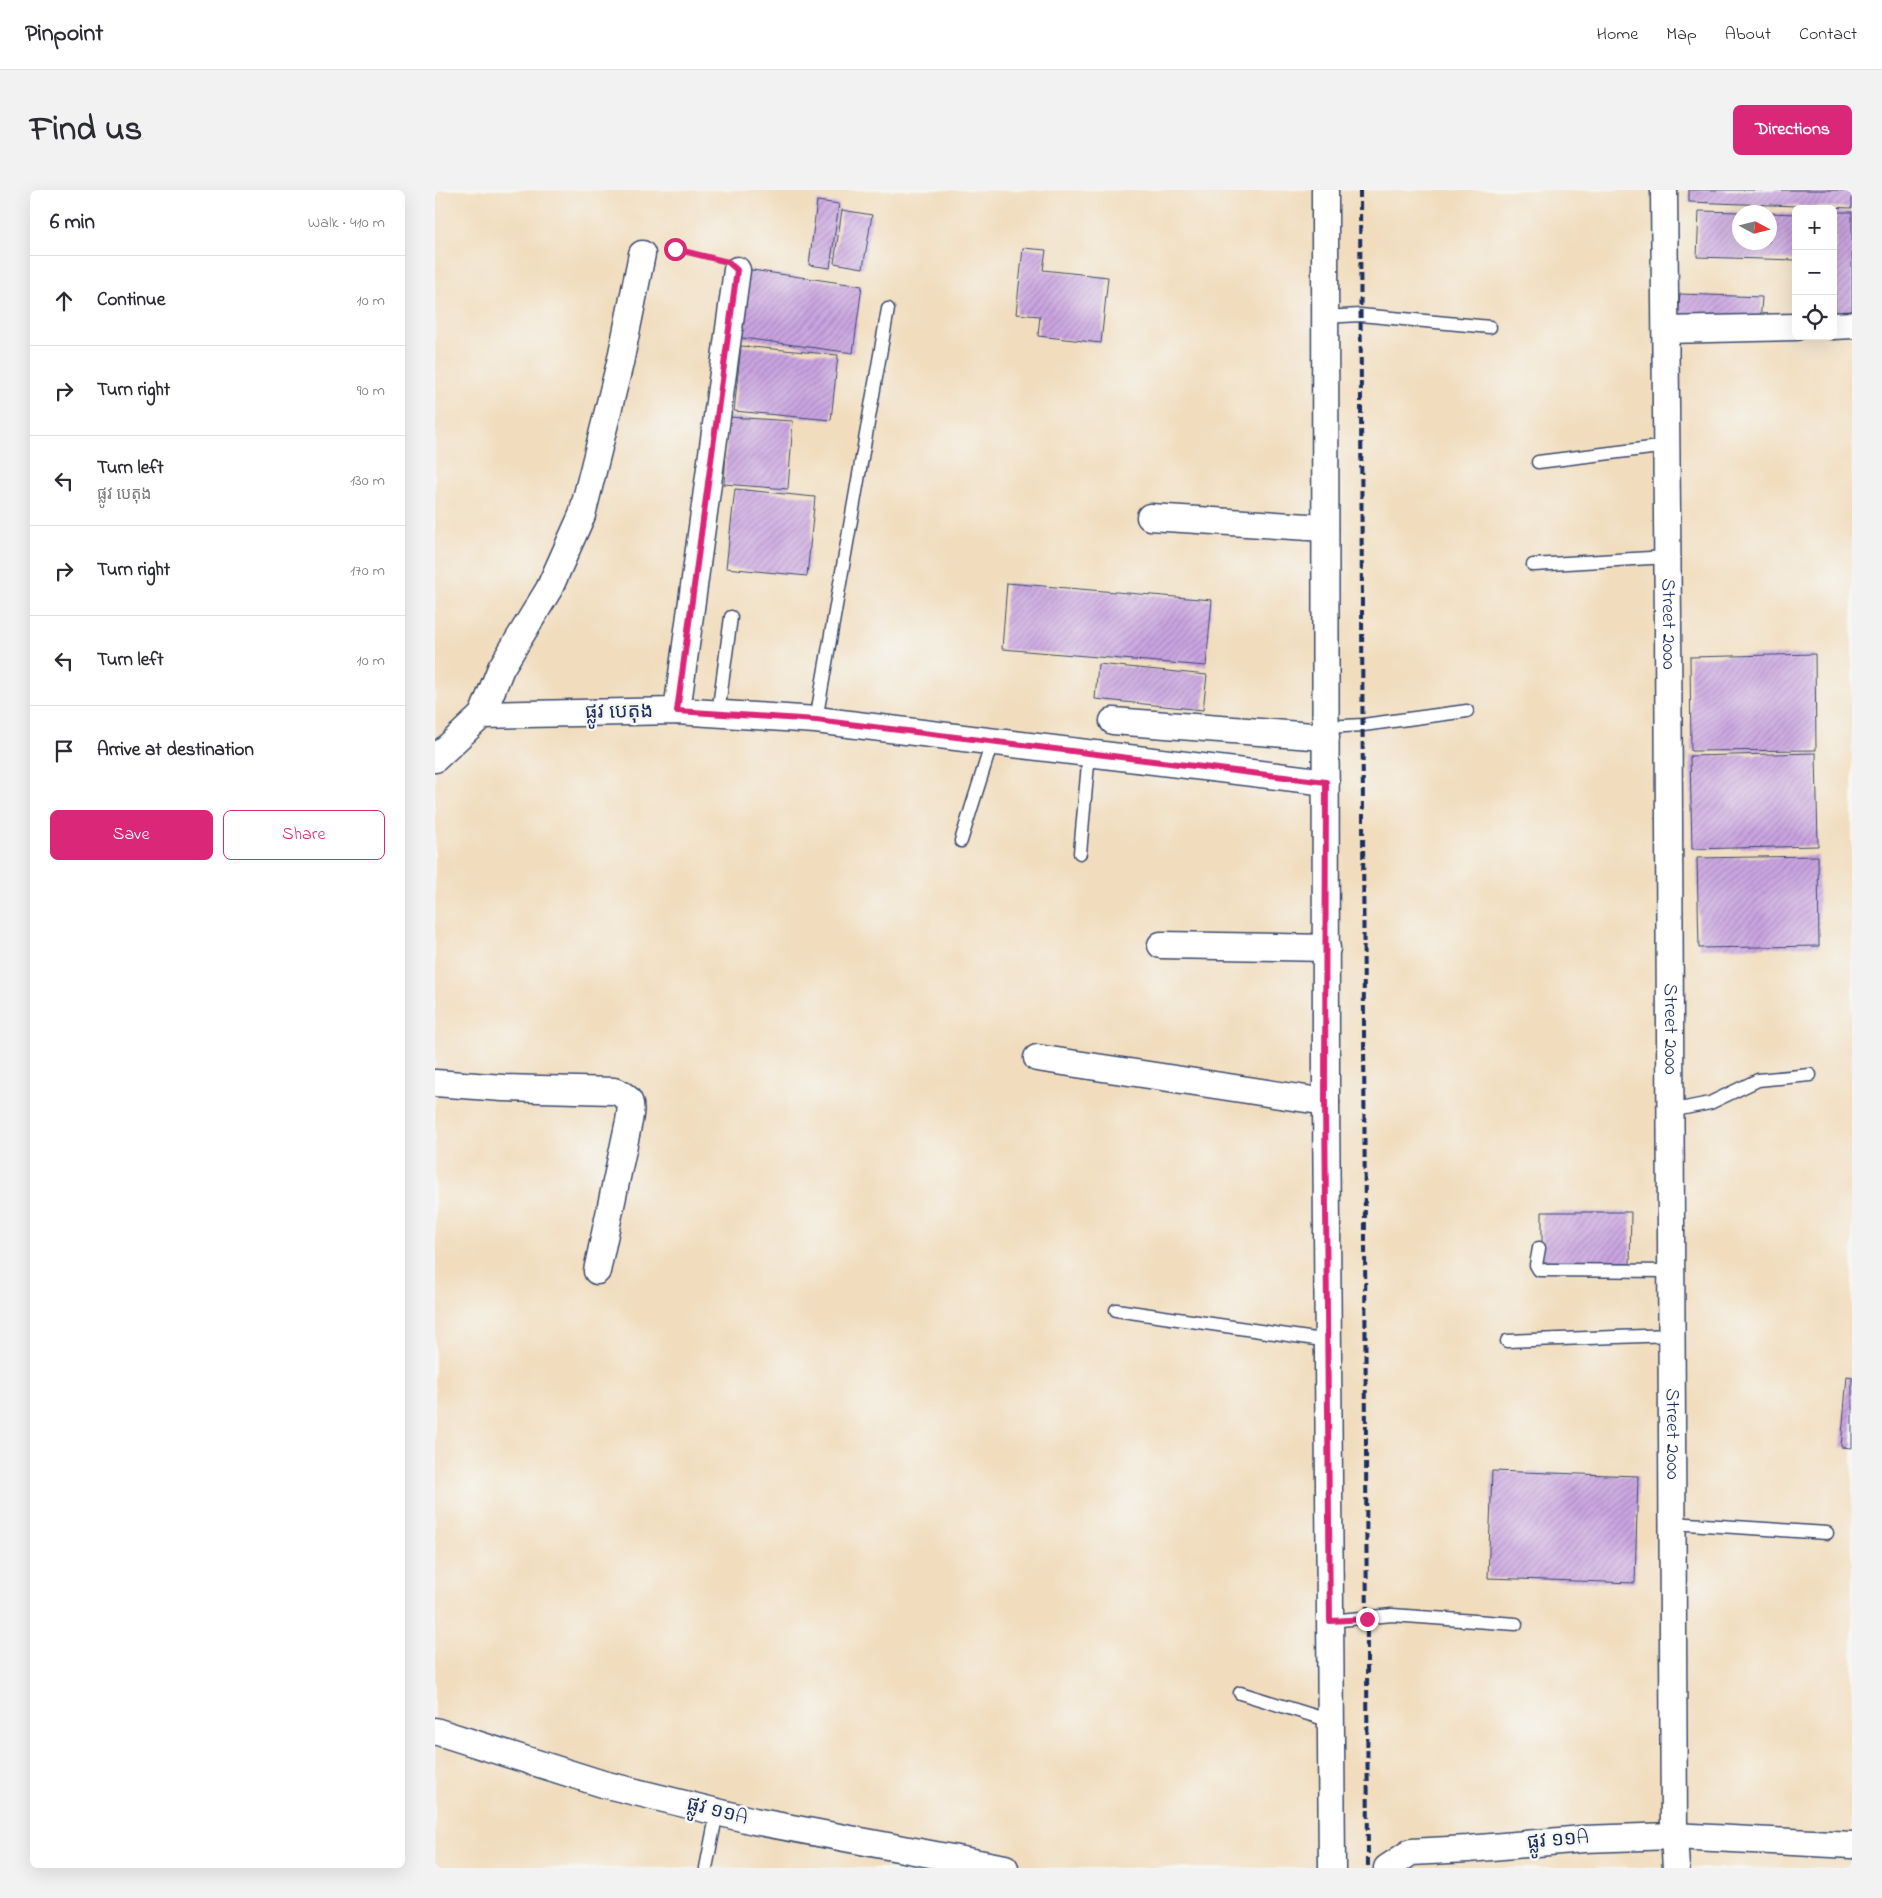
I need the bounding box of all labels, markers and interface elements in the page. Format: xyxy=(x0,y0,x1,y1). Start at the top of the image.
text: Pinpoint xyxy=(25,17,103,52)
text: Home xyxy=(1597,22,1638,48)
text: Map xyxy=(1666,22,1697,48)
text: About xyxy=(1725,22,1771,48)
text: Contact xyxy=(1799,22,1857,48)
text: Find us xyxy=(30,105,142,156)
button: Directions xyxy=(1733,105,1852,155)
north arrow xyxy=(1732,205,1777,250)
map controls xyxy=(1792,205,1837,340)
button: + xyxy=(1792,205,1837,250)
text: 6 min xyxy=(50,208,95,238)
text: Walk · 410 m xyxy=(308,211,385,235)
route start xyxy=(664,238,687,261)
button: − xyxy=(1792,250,1837,295)
icon: ahead xyxy=(50,287,78,315)
text: Continue xyxy=(97,287,165,314)
text: 10 m xyxy=(357,289,385,313)
button: locate xyxy=(1792,295,1837,340)
icon: right xyxy=(50,377,78,405)
text: Turn right xyxy=(97,377,170,404)
text: 90 m xyxy=(357,379,385,403)
text: Turn left xyxy=(97,455,164,482)
icon: left xyxy=(50,467,78,495)
text: 130 m xyxy=(350,469,385,493)
text: ផ្លូវ បេតុង xyxy=(97,483,151,507)
icon: right xyxy=(50,557,78,585)
text: Turn right xyxy=(97,557,170,584)
text: 170 m xyxy=(350,559,385,583)
street label: Street 2000 xyxy=(1653,578,1683,670)
icon: left xyxy=(50,647,78,675)
text: Turn left xyxy=(97,647,164,674)
text: 10 m xyxy=(357,649,385,673)
street label: ផ្លូវ បេតុង xyxy=(585,698,653,730)
icon: arrive xyxy=(50,737,78,765)
text: Arrive at destination xyxy=(97,737,254,764)
button: Save xyxy=(50,810,213,860)
button: Share xyxy=(223,810,385,860)
street label: Street 2000 xyxy=(1655,983,1685,1075)
street label: Street 2000 xyxy=(1657,1388,1687,1480)
route end xyxy=(1356,1608,1379,1631)
street label: ផ្លូវ ១១A xyxy=(683,1790,751,1835)
street label: ផ្លូវ ១១A xyxy=(1526,1824,1590,1860)

